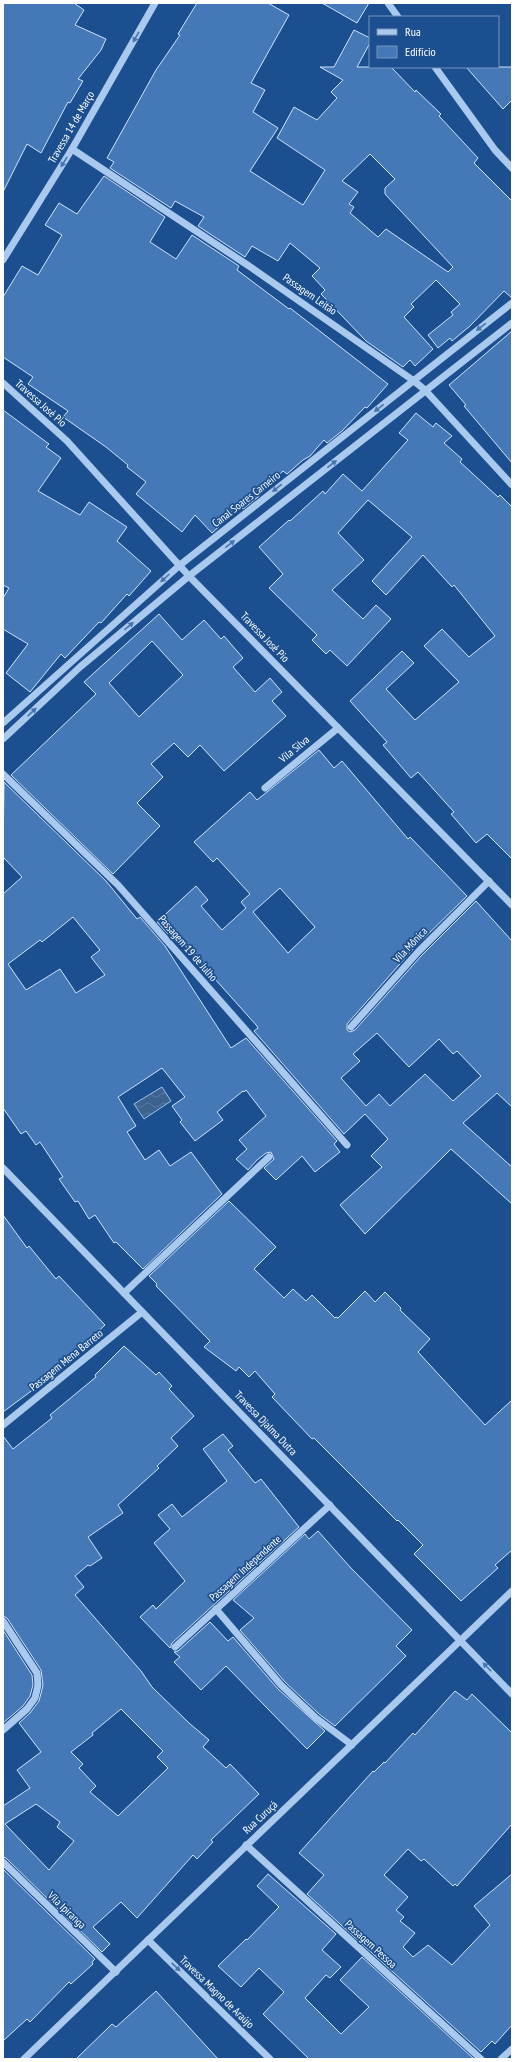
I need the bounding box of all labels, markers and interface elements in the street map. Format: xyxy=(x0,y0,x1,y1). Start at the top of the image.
legend xyxy=(369,16,499,68)
text: Rua xyxy=(405,24,421,39)
one-way arrow xyxy=(133,31,139,43)
text: Edifício xyxy=(405,44,436,59)
street label: Travessa 14 de Março xyxy=(45,88,97,166)
one-way arrow xyxy=(60,157,68,167)
street label: Passagem Leitão xyxy=(280,270,340,318)
one-way arrow xyxy=(476,323,487,332)
street label: Travessa José Pio xyxy=(12,376,70,430)
one-way arrow xyxy=(374,404,385,412)
one-way arrow xyxy=(327,459,338,468)
street label: Canal Soares Carneiro xyxy=(209,468,283,530)
one-way arrow xyxy=(272,484,283,493)
one-way arrow xyxy=(224,540,235,548)
one-way arrow xyxy=(160,573,169,582)
street label: Travessa José Pio xyxy=(238,609,293,665)
one-way arrow xyxy=(124,622,134,631)
one-way arrow xyxy=(27,708,36,717)
street label: Vila Silva xyxy=(275,733,312,766)
street label: Passagem 19 de Julho xyxy=(155,912,221,984)
street label: Vila Mônica xyxy=(389,924,430,967)
street label: Passagem Mena Barreto xyxy=(26,1326,106,1394)
street label: Travessa Djalma Dutra xyxy=(232,1388,300,1458)
street label: Passagem Independente xyxy=(206,1532,284,1604)
one-way arrow xyxy=(482,1662,492,1672)
street label: Rua Curuçá xyxy=(240,1797,280,1837)
street label: Vila Ipiranga xyxy=(44,1888,89,1932)
street label: Passagem Pessoa xyxy=(342,1917,400,1971)
street label: Travessa Magno de Araújo xyxy=(177,1953,257,2031)
one-way arrow xyxy=(171,1963,181,1972)

